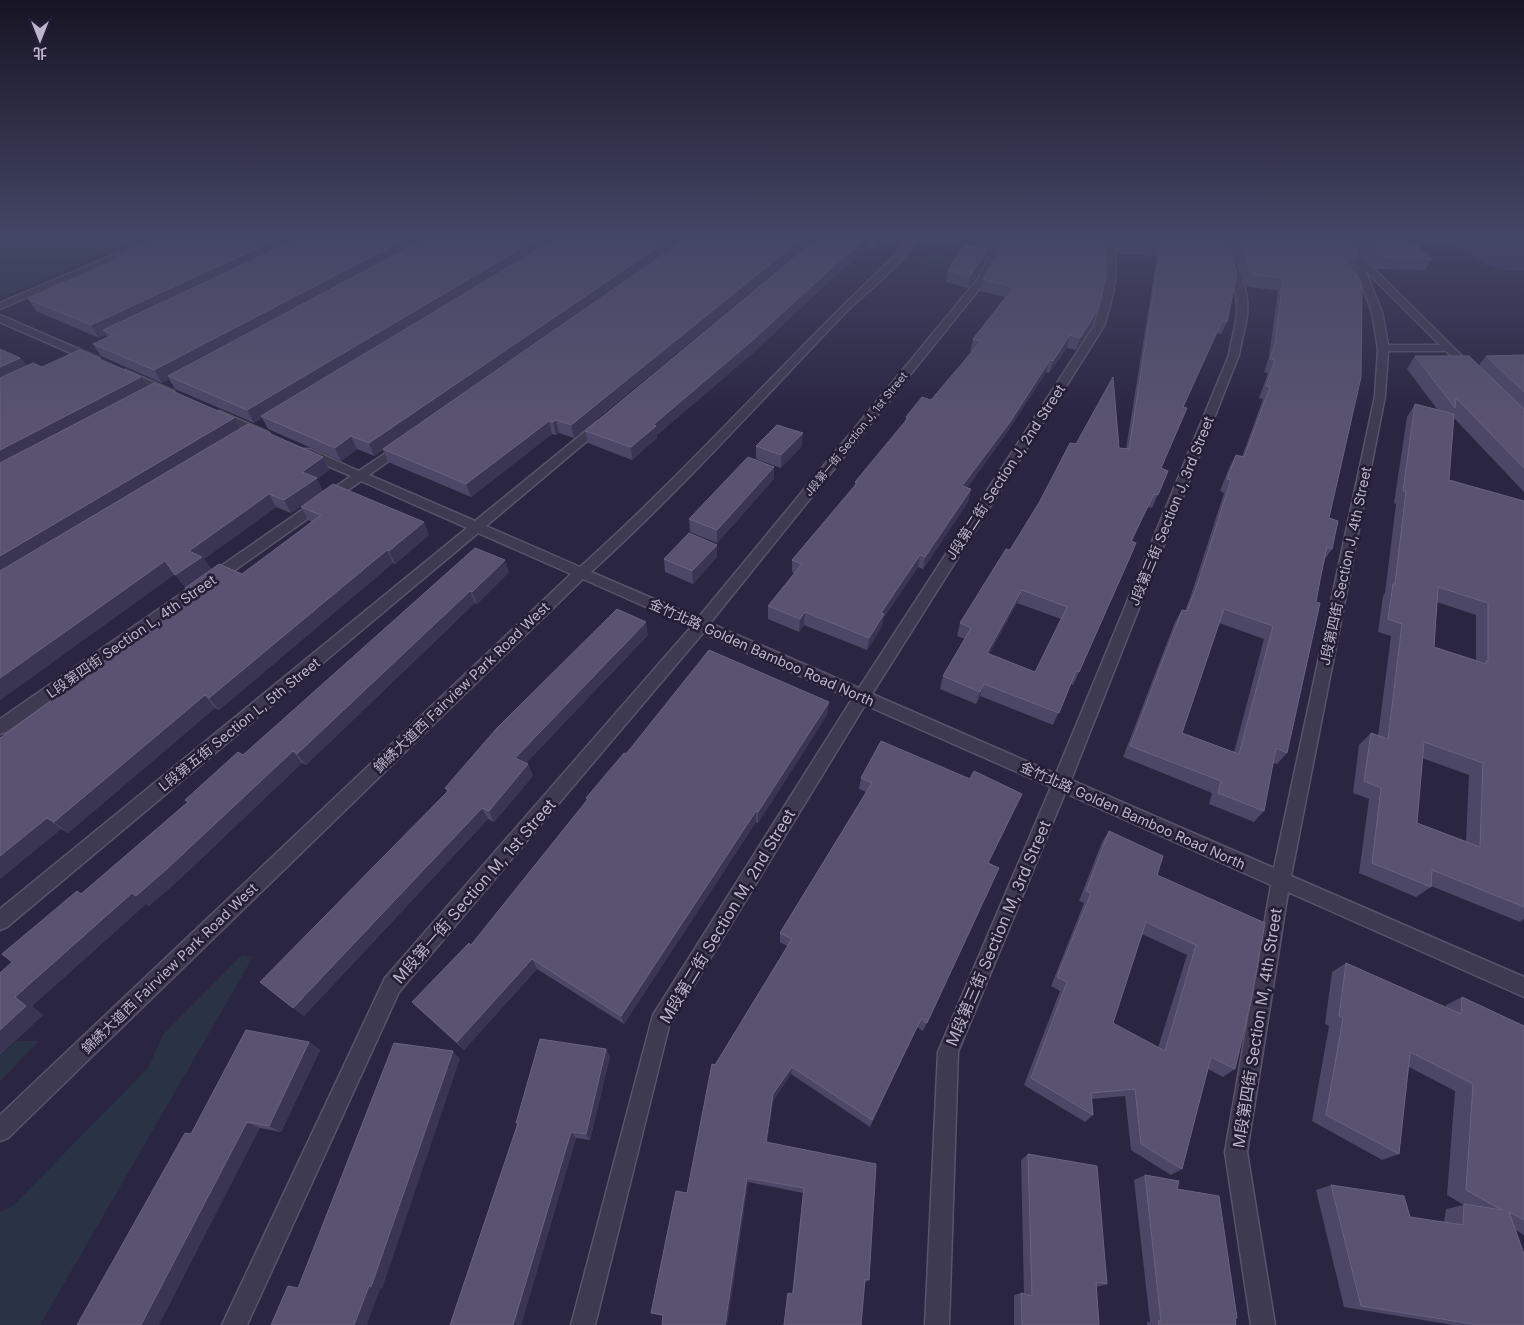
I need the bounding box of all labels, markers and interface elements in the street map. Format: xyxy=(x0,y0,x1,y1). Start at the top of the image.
north arrow xyxy=(15,15,65,65)
text: 北 xyxy=(33,45,47,62)
street label: J段第一街 Section J, 1st Street xyxy=(802,369,911,499)
street label: J段第二街 Section J, 2nd Street xyxy=(942,381,1068,563)
street label: J段第三街 Section J, 3rd Street xyxy=(1125,413,1217,608)
street label: J段第四街 Section J, 4th Street xyxy=(1316,465,1374,667)
street label: L段第四街 Section L, 4th Street xyxy=(43,571,219,701)
street label: 金竹北路 Golden Bamboo Road North xyxy=(647,594,877,710)
street label: 錦綉大道西 Fairview Park Road West xyxy=(369,598,553,776)
street label: L段第五街 Section L, 5th Street xyxy=(155,653,323,794)
street label: 金竹北路 Golden Bamboo Road North xyxy=(1018,757,1248,873)
street label: M段第一街 Section M, 1st Street xyxy=(388,795,560,987)
street label: M段第二街 Section M, 2nd Street xyxy=(655,805,799,1027)
street label: M段第三街 Section M, 3rd Street xyxy=(941,817,1055,1049)
street label: 錦綉大道西 Fairview Park Road West xyxy=(77,879,261,1057)
street label: M段第四街 Section M, 4th Street xyxy=(1228,907,1286,1149)

